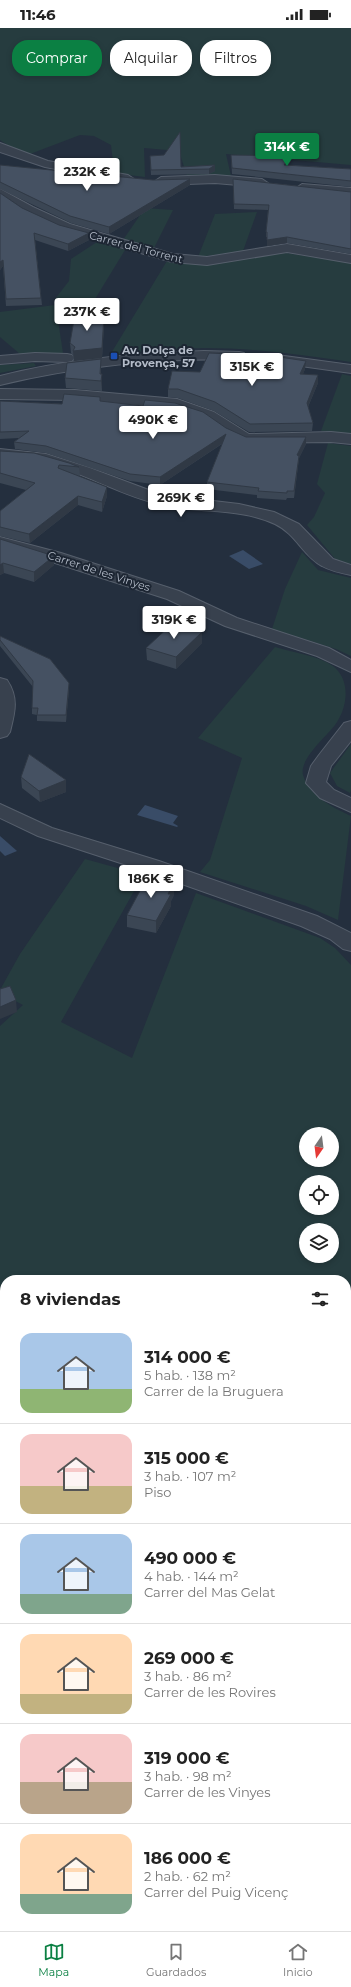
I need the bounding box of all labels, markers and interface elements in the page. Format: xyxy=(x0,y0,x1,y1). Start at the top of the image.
text: 11:46 xyxy=(20,5,56,24)
chip: Comprar xyxy=(12,40,102,76)
chip: Alquilar xyxy=(110,40,192,76)
chip: Filtros xyxy=(200,40,271,76)
pin: 314K € xyxy=(254,133,320,167)
text: 314K € xyxy=(264,138,310,154)
pin: 232K € xyxy=(54,158,120,192)
text: 232K € xyxy=(64,163,110,179)
street label: Carrer del Torrent xyxy=(88,228,185,266)
pin: 237K € xyxy=(54,298,120,332)
text: 237K € xyxy=(63,303,111,319)
place label: Av. Dolça de Provença, 57 xyxy=(121,343,195,370)
marker: Av. Dolça de Provença, 57 xyxy=(109,351,119,361)
pin: 315K € xyxy=(219,353,285,387)
text: 315K € xyxy=(230,358,274,374)
pin: 490K € xyxy=(120,406,186,440)
text: 490K € xyxy=(128,411,178,427)
pin: 269K € xyxy=(148,484,214,518)
text: 269K € xyxy=(157,489,205,505)
street label: Carrer de les Vinyes xyxy=(46,548,153,594)
pin: 319K € xyxy=(141,606,207,640)
text: 319K € xyxy=(152,611,196,627)
pin: 186K € xyxy=(118,865,184,899)
text: 186K € xyxy=(128,870,174,886)
north arrow xyxy=(299,1127,339,1167)
map controls xyxy=(299,1127,339,1263)
button: locate xyxy=(299,1175,339,1215)
button: layers xyxy=(299,1223,339,1263)
icon: filters xyxy=(309,1288,331,1310)
text: 8 viviendas xyxy=(20,1289,120,1309)
text: 314 000 € xyxy=(144,1347,230,1367)
icon: home xyxy=(52,1349,100,1397)
text: 5 hab. · 138 m² xyxy=(144,1367,236,1383)
text: Carrer de la Bruguera xyxy=(144,1383,284,1399)
text: 315 000 € xyxy=(144,1448,229,1468)
icon: home xyxy=(52,1450,100,1498)
text: 3 hab. · 107 m² xyxy=(144,1468,236,1484)
text: Piso xyxy=(144,1484,171,1500)
text: 490 000 € xyxy=(144,1548,236,1568)
icon: home xyxy=(52,1550,100,1598)
text: 4 hab. · 144 m² xyxy=(144,1568,239,1584)
text: Carrer del Mas Gelat xyxy=(144,1584,275,1600)
text: 269 000 € xyxy=(144,1648,234,1668)
icon: home xyxy=(52,1650,100,1698)
text: 3 hab. · 86 m² xyxy=(144,1668,232,1684)
text: Carrer de les Rovires xyxy=(144,1684,276,1700)
text: 319 000 € xyxy=(144,1748,230,1768)
icon: home xyxy=(52,1750,100,1798)
text: 3 hab. · 98 m² xyxy=(144,1768,232,1784)
text: Carrer de les Vinyes xyxy=(144,1784,271,1800)
text: 186 000 € xyxy=(144,1848,231,1868)
icon: home xyxy=(52,1850,100,1898)
text: 2 hab. · 62 m² xyxy=(144,1868,231,1884)
text: Carrer del Puig Vicenç xyxy=(144,1884,288,1900)
tab: Mapa xyxy=(38,1941,69,1979)
tab: Guardados xyxy=(146,1941,206,1979)
tab: Inicio xyxy=(283,1941,313,1979)

